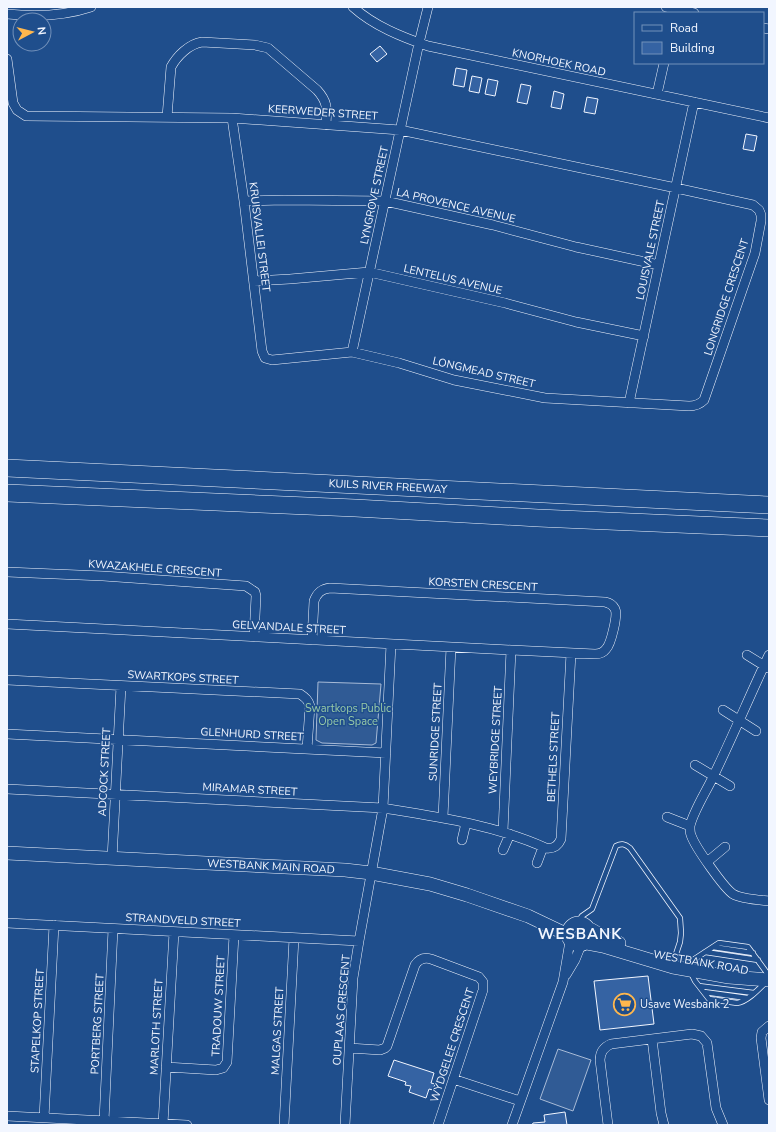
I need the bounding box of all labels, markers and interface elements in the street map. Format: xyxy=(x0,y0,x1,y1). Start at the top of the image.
north arrow xyxy=(12,12,52,52)
legend xyxy=(634,12,764,64)
text: Road xyxy=(670,20,698,36)
text: N xyxy=(33,26,49,36)
text: Building xyxy=(670,40,715,56)
street label: KNORHOEK ROAD xyxy=(511,45,607,80)
street label: KEERWEDER STREET xyxy=(268,101,379,124)
street label: LYNGROVE STREET xyxy=(357,144,392,245)
street label: KRUISVALLEI STREET xyxy=(245,181,274,293)
street label: LA PROVENCE AVENUE xyxy=(395,184,517,227)
street label: LOUISVALE STREET xyxy=(633,199,668,301)
street label: LONGRIDGE CRESCENT xyxy=(700,236,753,358)
street label: LENTELUS AVENUE xyxy=(402,261,504,298)
street label: LONGMEAD STREET xyxy=(431,353,537,392)
street label: KUILS RIVER FREEWAY xyxy=(328,476,448,497)
street label: KWAZAKHELE CRESCENT xyxy=(88,556,223,581)
street label: KORSTEN CRESCENT xyxy=(428,574,538,595)
street label: GELVANDALE STREET xyxy=(232,617,346,638)
street label: SWARTKOPS STREET xyxy=(127,667,239,688)
street label: SUNRIDGE STREET xyxy=(425,682,446,782)
street label: WEYBRIDGE STREET xyxy=(485,685,506,794)
park label: Swartkops Public Open Space xyxy=(305,701,391,729)
street label: BETHELS STREET xyxy=(544,711,563,803)
street label: GLENHURD STREET xyxy=(200,724,304,745)
street label: ADCOCK STREET xyxy=(95,727,114,817)
street label: MIRAMAR STREET xyxy=(202,780,298,799)
street label: WESTBANK MAIN ROAD xyxy=(207,856,335,877)
street label: STRANDVELD STREET xyxy=(125,910,241,931)
district label: WESBANK xyxy=(538,924,622,944)
street label: WESTBANK ROAD xyxy=(652,947,750,978)
street label: OUPLAAS CRESCENT xyxy=(329,954,354,1066)
street label: TRADOUW STREET xyxy=(208,955,229,1057)
street label: STAPELKOP STREET xyxy=(27,968,48,1074)
street label: PORTBERG STREET xyxy=(87,973,108,1075)
street label: MARLOTH STREET xyxy=(146,978,167,1075)
street label: MALGAS STREET xyxy=(268,986,287,1076)
street label: WYDGELEE CRESCENT xyxy=(427,986,478,1104)
supermarket icon: Usave Wesbank 2 xyxy=(611,991,637,1017)
place label: Usave Wesbank 2 xyxy=(640,997,729,1012)

